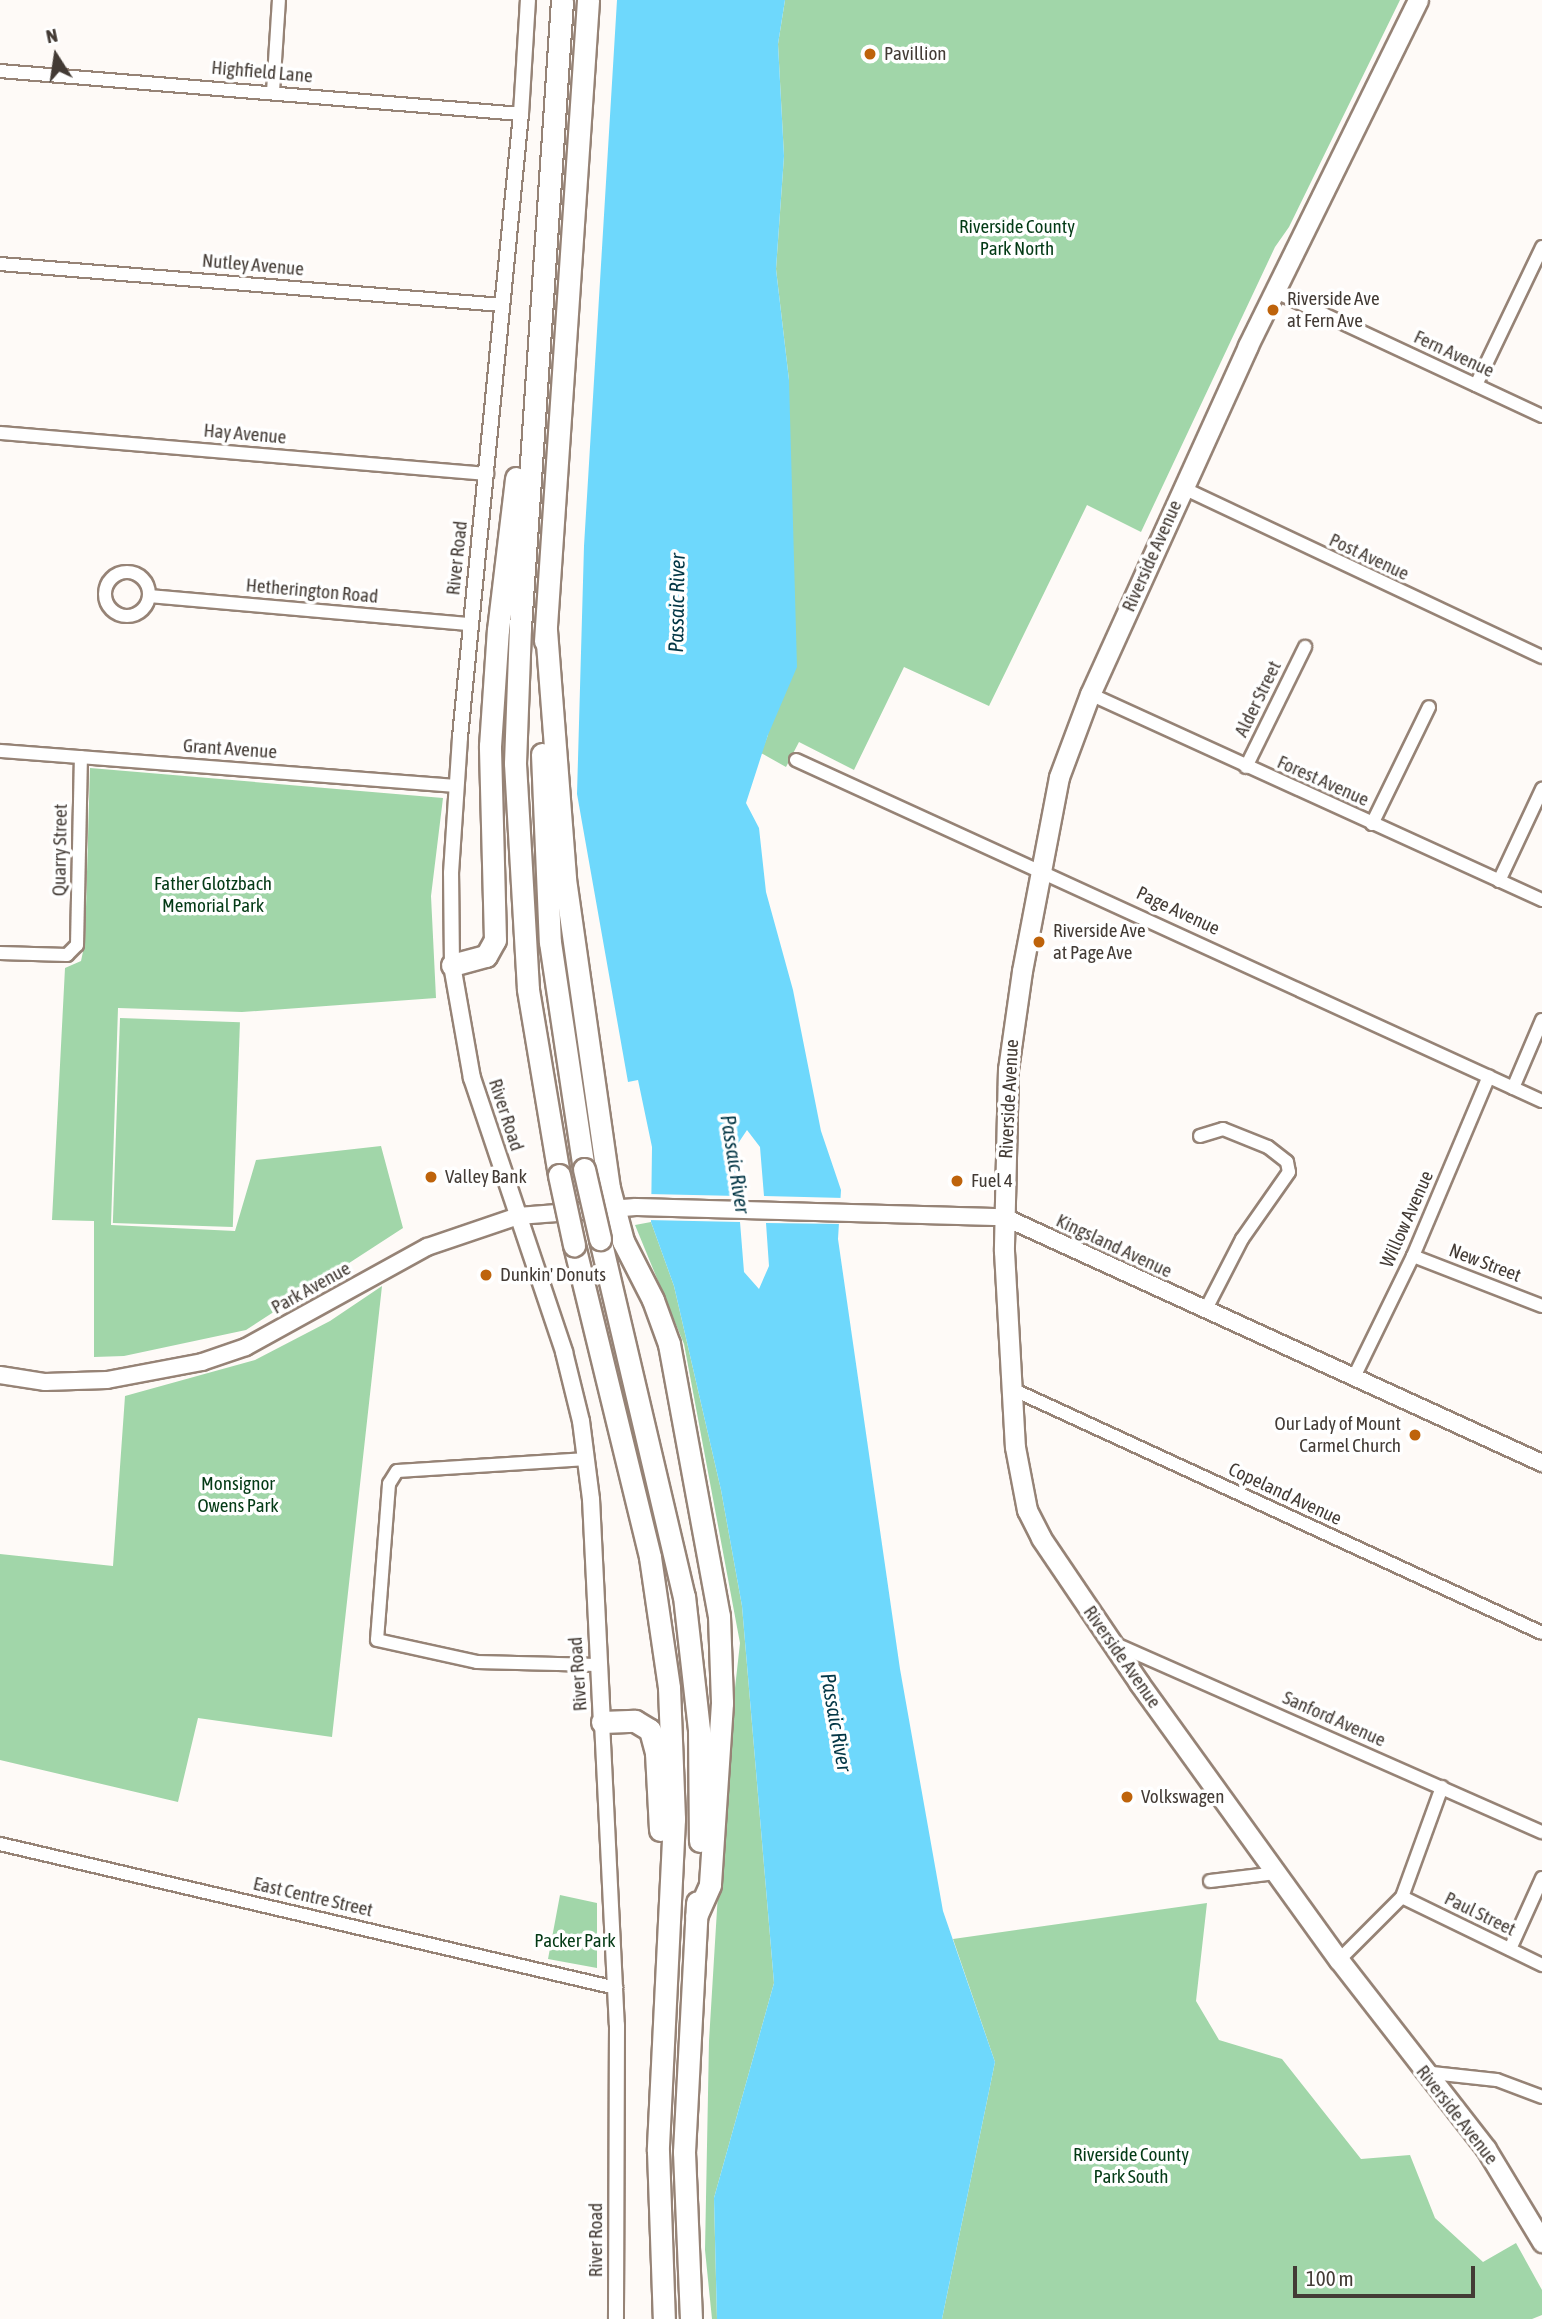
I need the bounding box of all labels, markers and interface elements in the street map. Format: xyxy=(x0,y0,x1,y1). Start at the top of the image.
north arrow xyxy=(21,21,91,91)
text: N xyxy=(44,24,59,47)
place label: Pavillion xyxy=(884,43,947,65)
marker: Pavillion xyxy=(862,46,878,62)
street label: Highfield Lane xyxy=(210,56,314,88)
park label: Riverside County Park North xyxy=(959,216,1075,260)
street label: Nutley Avenue xyxy=(201,249,305,281)
place label: Riverside Ave at Fern Ave xyxy=(1287,288,1380,332)
marker: Riverside Ave at Fern Ave xyxy=(1265,302,1281,318)
street label: Fern Avenue xyxy=(1410,326,1498,382)
street label: Hay Avenue xyxy=(203,419,287,449)
street label: Riverside Avenue xyxy=(1117,497,1187,615)
street label: River Road xyxy=(442,520,472,596)
street label: Post Avenue xyxy=(1325,529,1413,585)
water label: Passaic River xyxy=(663,553,689,653)
street label: Hetherington Road xyxy=(245,574,379,608)
street label: Alder Street xyxy=(1230,657,1286,741)
street label: Grant Avenue xyxy=(182,734,278,764)
street label: Forest Avenue xyxy=(1274,751,1372,811)
street label: Quarry Street xyxy=(48,804,72,896)
park label: Father Glotzbach Memorial Park xyxy=(154,873,272,917)
street label: Page Avenue xyxy=(1133,882,1223,940)
place label: Riverside Ave at Page Ave xyxy=(1053,920,1146,964)
marker: Riverside Ave at Page Ave xyxy=(1031,934,1047,950)
street label: Riverside Avenue xyxy=(994,1039,1024,1159)
street label: River Road xyxy=(484,1076,528,1154)
water label: Passaic River xyxy=(716,1113,756,1215)
place label: Valley Bank xyxy=(445,1166,527,1188)
street label: Willow Avenue xyxy=(1376,1167,1438,1271)
marker: Valley Bank xyxy=(423,1169,439,1185)
place label: Fuel 4 xyxy=(971,1170,1013,1192)
marker: Fuel 4 xyxy=(949,1173,965,1189)
street label: Kingsland Avenue xyxy=(1053,1209,1175,1283)
street label: New Street xyxy=(1446,1239,1524,1287)
street label: Park Avenue xyxy=(267,1257,355,1319)
place label: Dunkin' Donuts xyxy=(500,1264,606,1286)
marker: Dunkin' Donuts xyxy=(478,1267,494,1283)
place label: Our Lady of Mount Carmel Church xyxy=(1275,1413,1401,1457)
marker: Our Lady of Mount Carmel Church xyxy=(1407,1427,1423,1443)
street label: Copeland Avenue xyxy=(1225,1458,1345,1530)
park label: Monsignor Owens Park xyxy=(197,1473,279,1517)
street label: Riverside Avenue xyxy=(1078,1601,1166,1713)
street label: River Road xyxy=(564,1636,592,1712)
water label: Passaic River xyxy=(816,1671,858,1773)
street label: Sanford Avenue xyxy=(1279,1686,1389,1752)
place label: Volkswagen xyxy=(1141,1786,1224,1808)
marker: Volkswagen xyxy=(1119,1789,1135,1805)
street label: East Centre Street xyxy=(251,1872,375,1922)
street label: Paul Street xyxy=(1441,1887,1519,1941)
park label: Packer Park xyxy=(534,1930,616,1952)
street label: Riverside Avenue xyxy=(1411,2061,1503,2169)
park label: Riverside County Park South xyxy=(1073,2144,1189,2188)
street label: River Road xyxy=(585,2203,607,2277)
scale bar xyxy=(1297,2252,1479,2296)
text: 100 m xyxy=(1306,2266,1354,2290)

